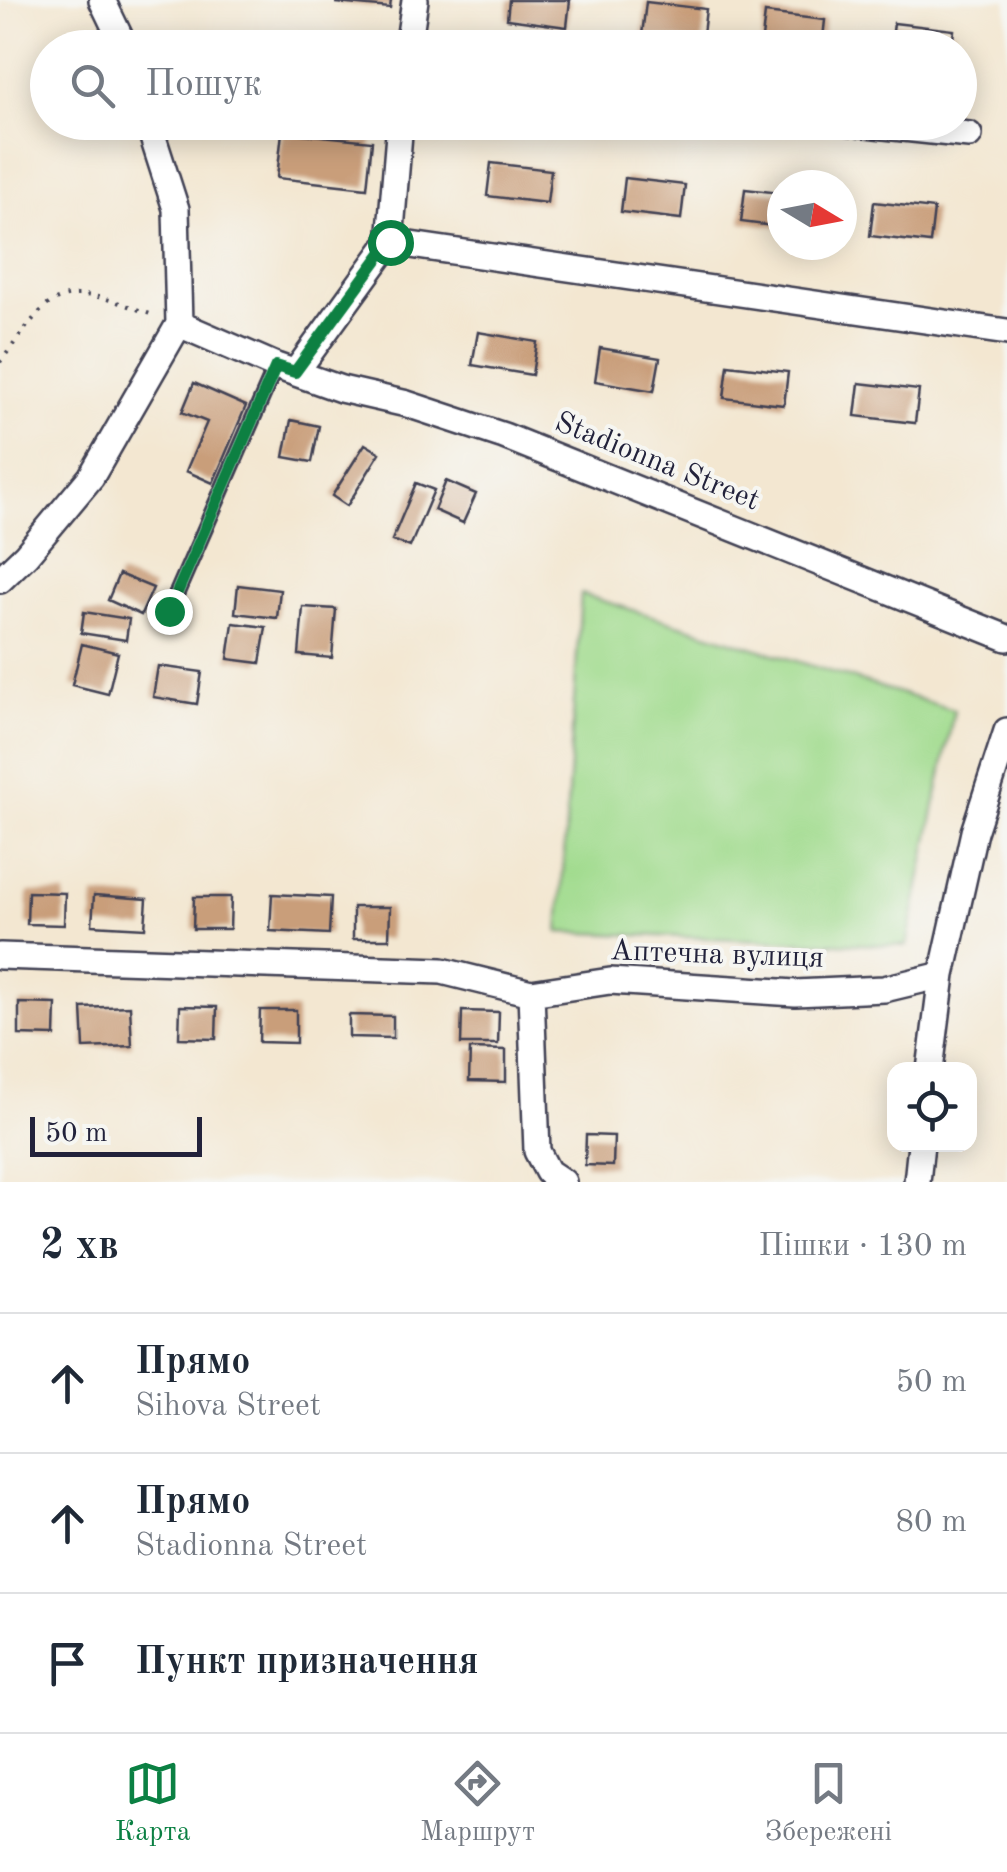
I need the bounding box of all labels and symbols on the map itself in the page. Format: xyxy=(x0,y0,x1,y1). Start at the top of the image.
north arrow xyxy=(767,170,857,260)
route start xyxy=(368,220,414,266)
street label: Stadionna Street xyxy=(550,407,764,517)
route end xyxy=(147,589,193,635)
street label: Аптечна вулиця xyxy=(610,936,824,974)
scale bar xyxy=(30,1112,202,1156)

